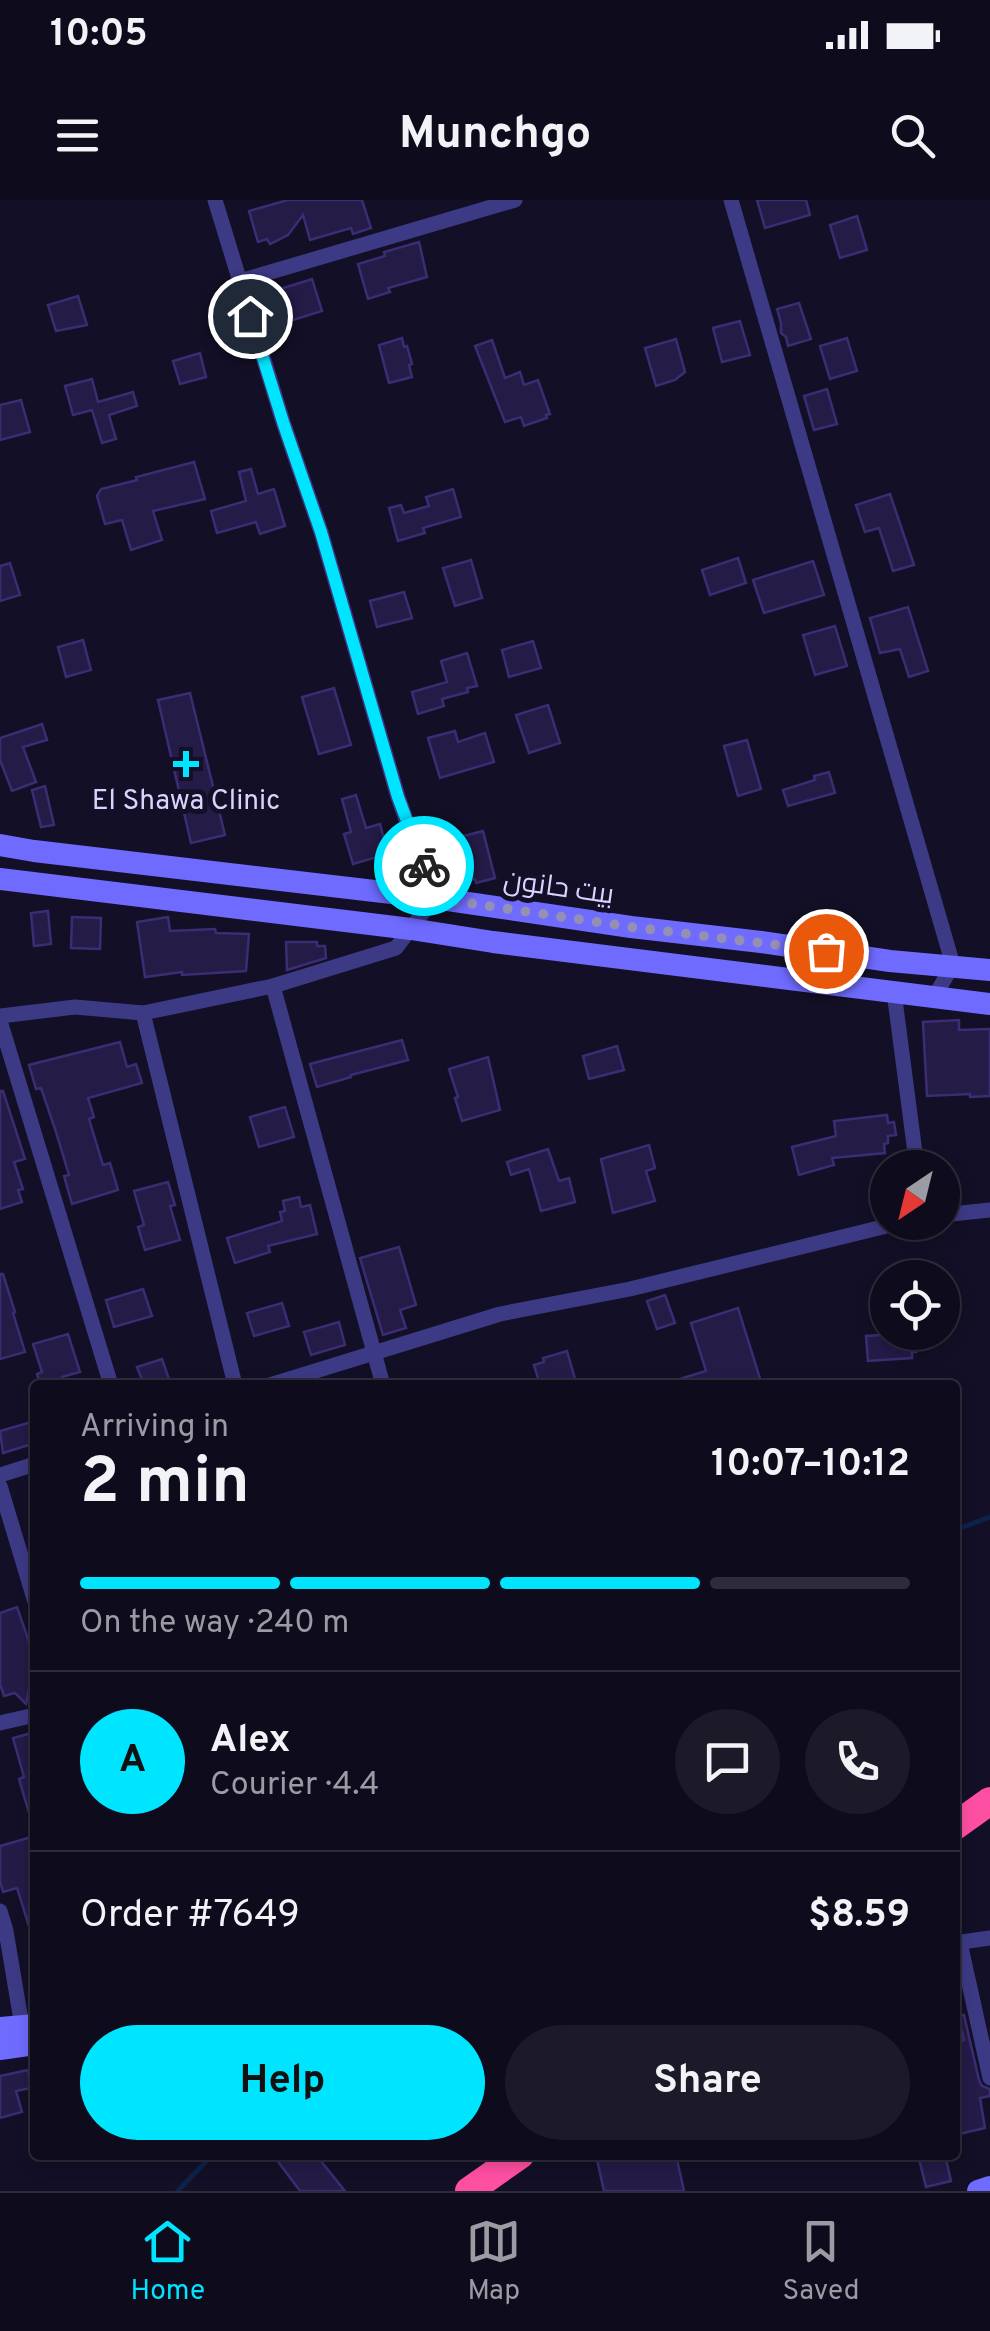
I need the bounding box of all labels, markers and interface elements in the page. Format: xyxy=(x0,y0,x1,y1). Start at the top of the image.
text: 10:05 xyxy=(50,11,148,60)
text: Munchgo xyxy=(399,107,591,164)
icon: menu xyxy=(50,108,105,163)
icon: search xyxy=(885,108,940,163)
pin xyxy=(208,274,293,359)
icon: home xyxy=(223,289,278,344)
marker: El Shawa Clinic xyxy=(173,751,199,777)
place label: El Shawa Clinic xyxy=(92,784,280,820)
courier xyxy=(374,816,474,916)
icon: bike xyxy=(397,839,452,894)
street label: بيت حانون xyxy=(501,863,616,915)
pin xyxy=(784,909,869,994)
icon: bag xyxy=(799,924,854,979)
north arrow xyxy=(870,1150,960,1240)
map controls xyxy=(870,1150,960,1350)
button: locate xyxy=(870,1260,960,1350)
text: Arriving in xyxy=(80,1408,229,1448)
text: 10:07–10:12 xyxy=(711,1441,910,1490)
text: 2 min xyxy=(80,1444,250,1526)
text: On the way · 240 m xyxy=(80,1604,349,1644)
button: chat xyxy=(675,1709,780,1814)
button: phone xyxy=(805,1709,910,1814)
text: Alex xyxy=(210,1717,290,1766)
text: A xyxy=(119,1737,146,1786)
text: Courier · 4.4 xyxy=(210,1766,379,1806)
text: Order #7649 xyxy=(80,1892,300,1941)
text: $8.59 xyxy=(808,1892,910,1941)
button: Help xyxy=(80,2025,485,2140)
button: Share xyxy=(505,2025,910,2140)
tab: Home xyxy=(131,2214,205,2310)
tab: Map xyxy=(466,2214,521,2310)
tab: Saved xyxy=(782,2214,859,2310)

